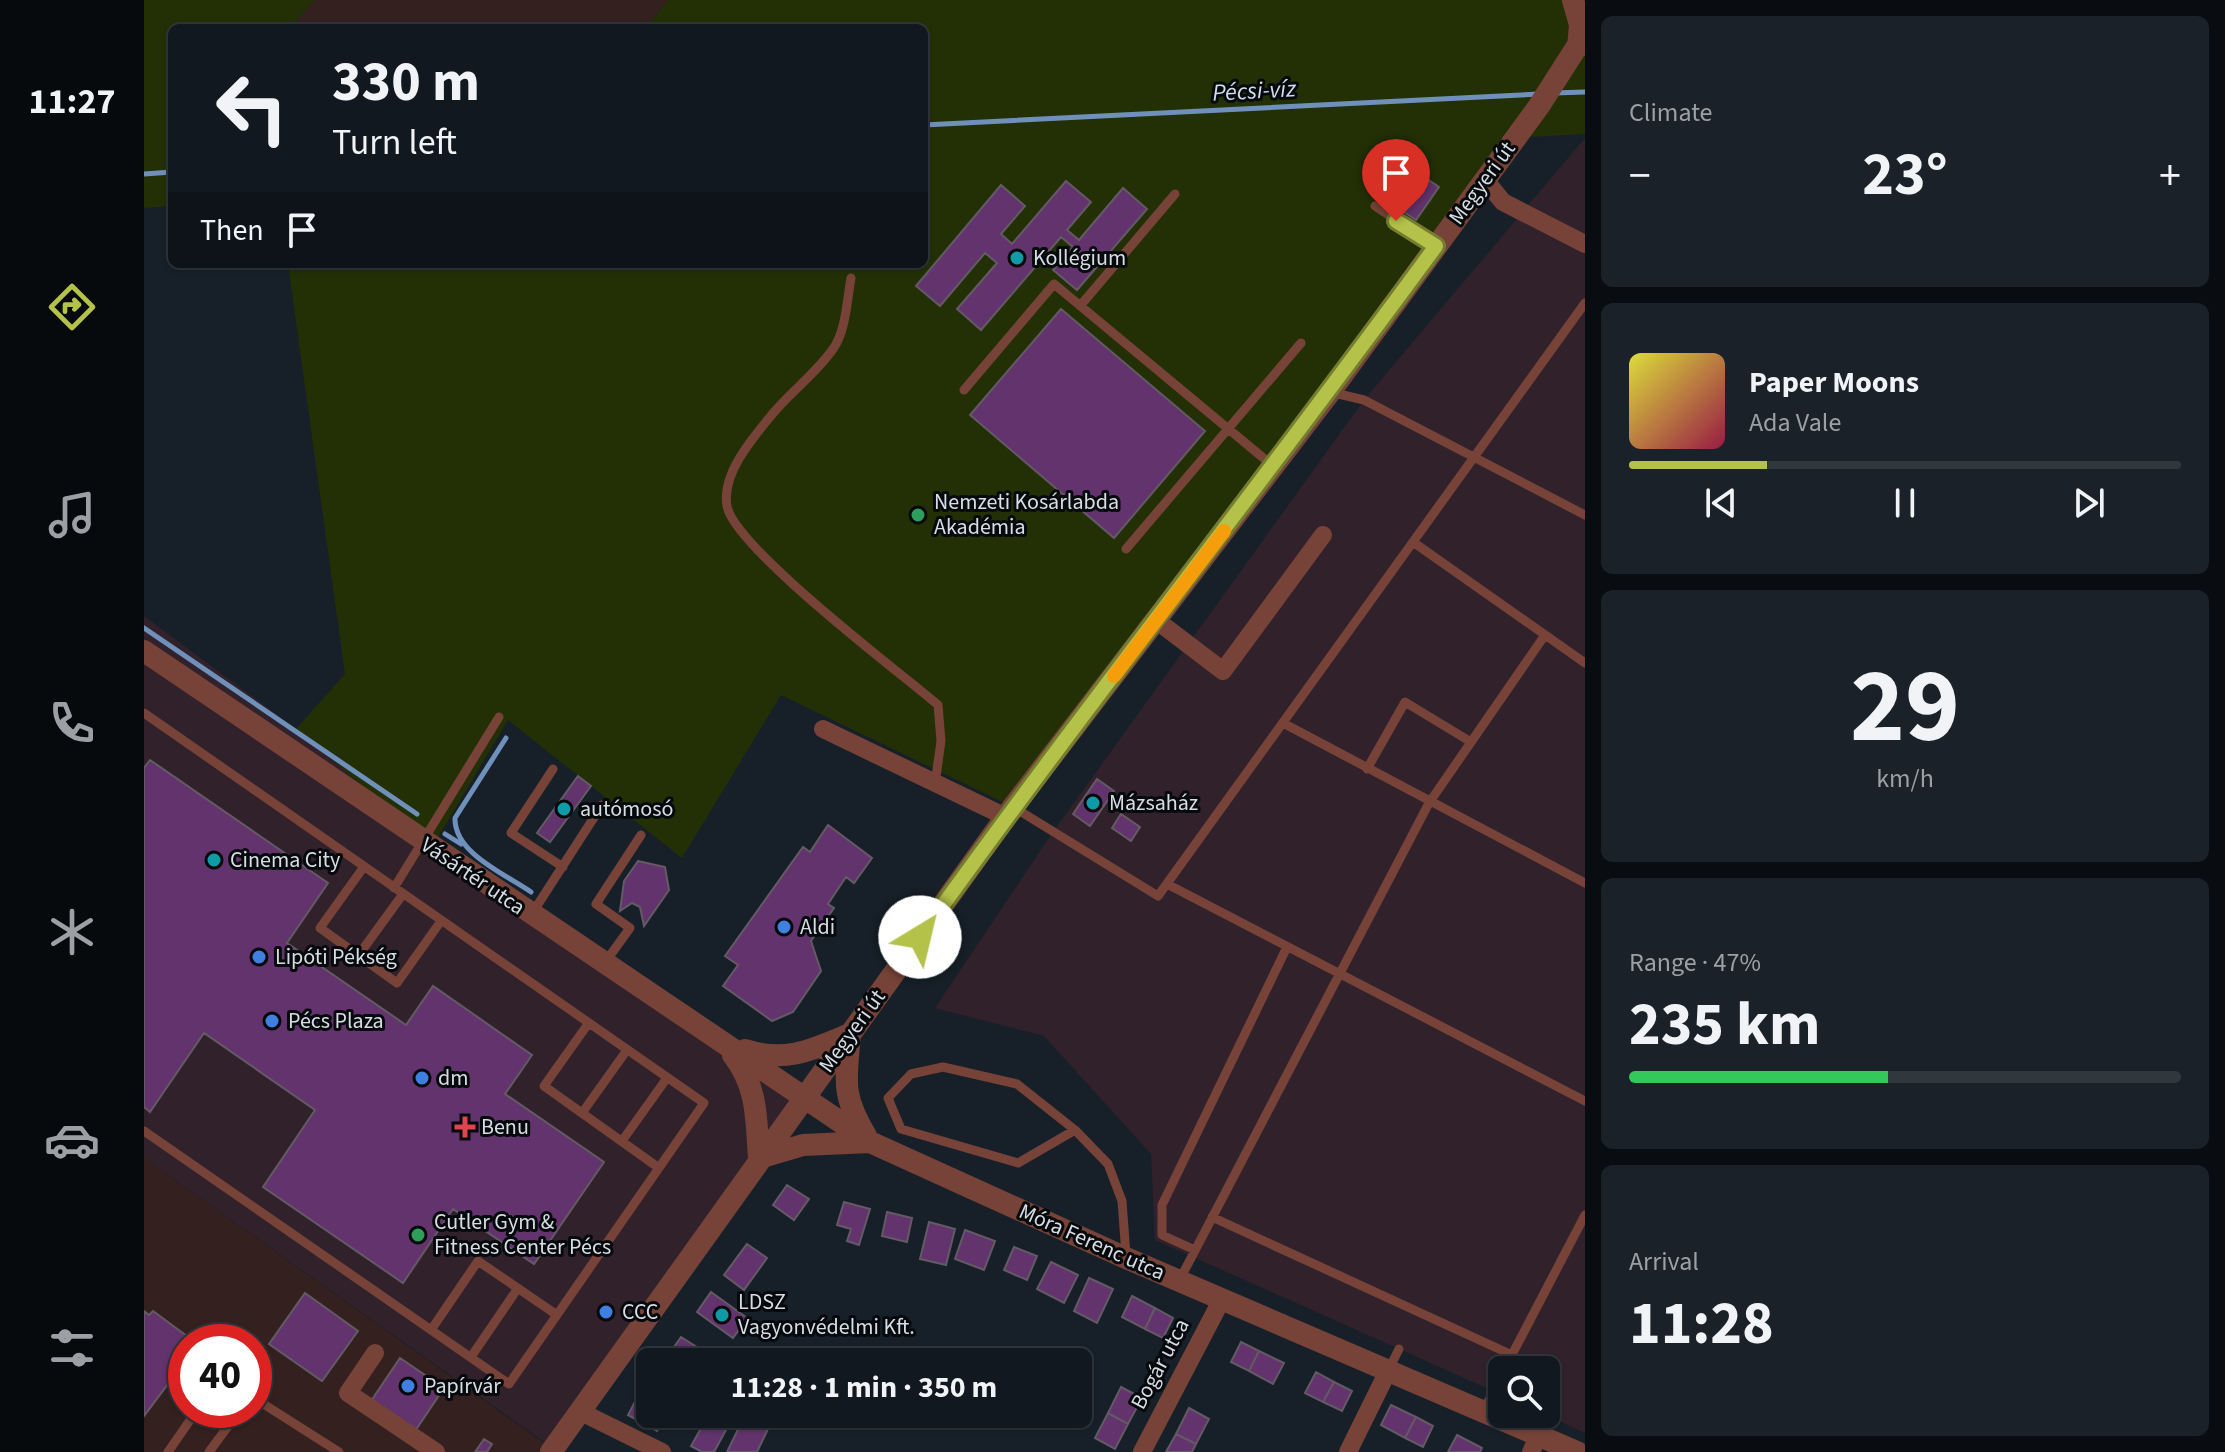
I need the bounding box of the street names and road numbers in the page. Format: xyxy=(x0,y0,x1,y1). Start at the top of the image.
street label: Megyeri út xyxy=(1441,134,1524,231)
street label: Vásártér utca xyxy=(414,829,532,923)
street label: Megyeri út xyxy=(811,982,894,1079)
street label: Móra Ferenc utca xyxy=(1014,1195,1170,1289)
street label: Bogár utca xyxy=(1123,1313,1197,1415)

